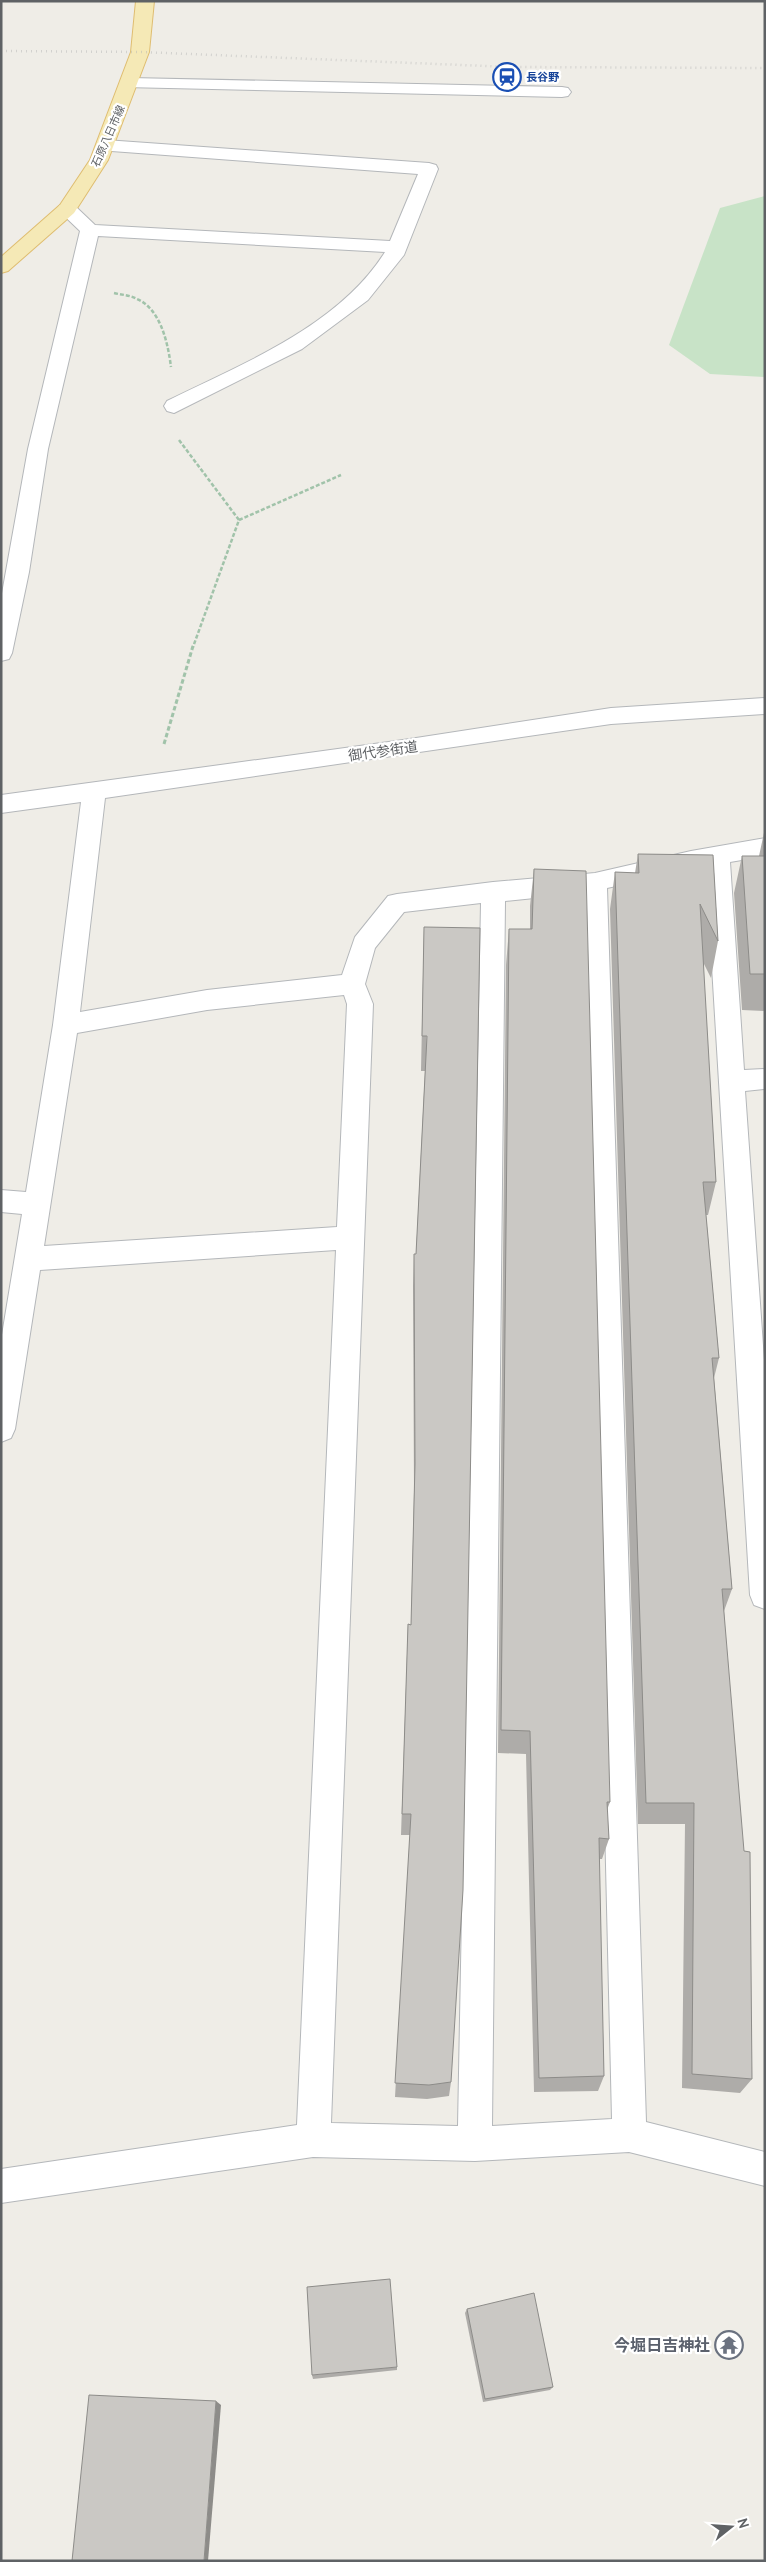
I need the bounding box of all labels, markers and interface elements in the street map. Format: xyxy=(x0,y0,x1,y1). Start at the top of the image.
station icon: 長谷野 xyxy=(492,62,522,92)
place label: 長谷野 xyxy=(526,70,560,84)
street label: 石原八日市線 xyxy=(88,103,128,169)
street label: 御代参街道 xyxy=(347,737,419,765)
temple icon: 今堀日吉神社 xyxy=(714,2330,744,2360)
place label: 今堀日吉神社 xyxy=(614,2335,710,2355)
north arrow xyxy=(706,2502,756,2552)
text: N xyxy=(733,2516,753,2530)

